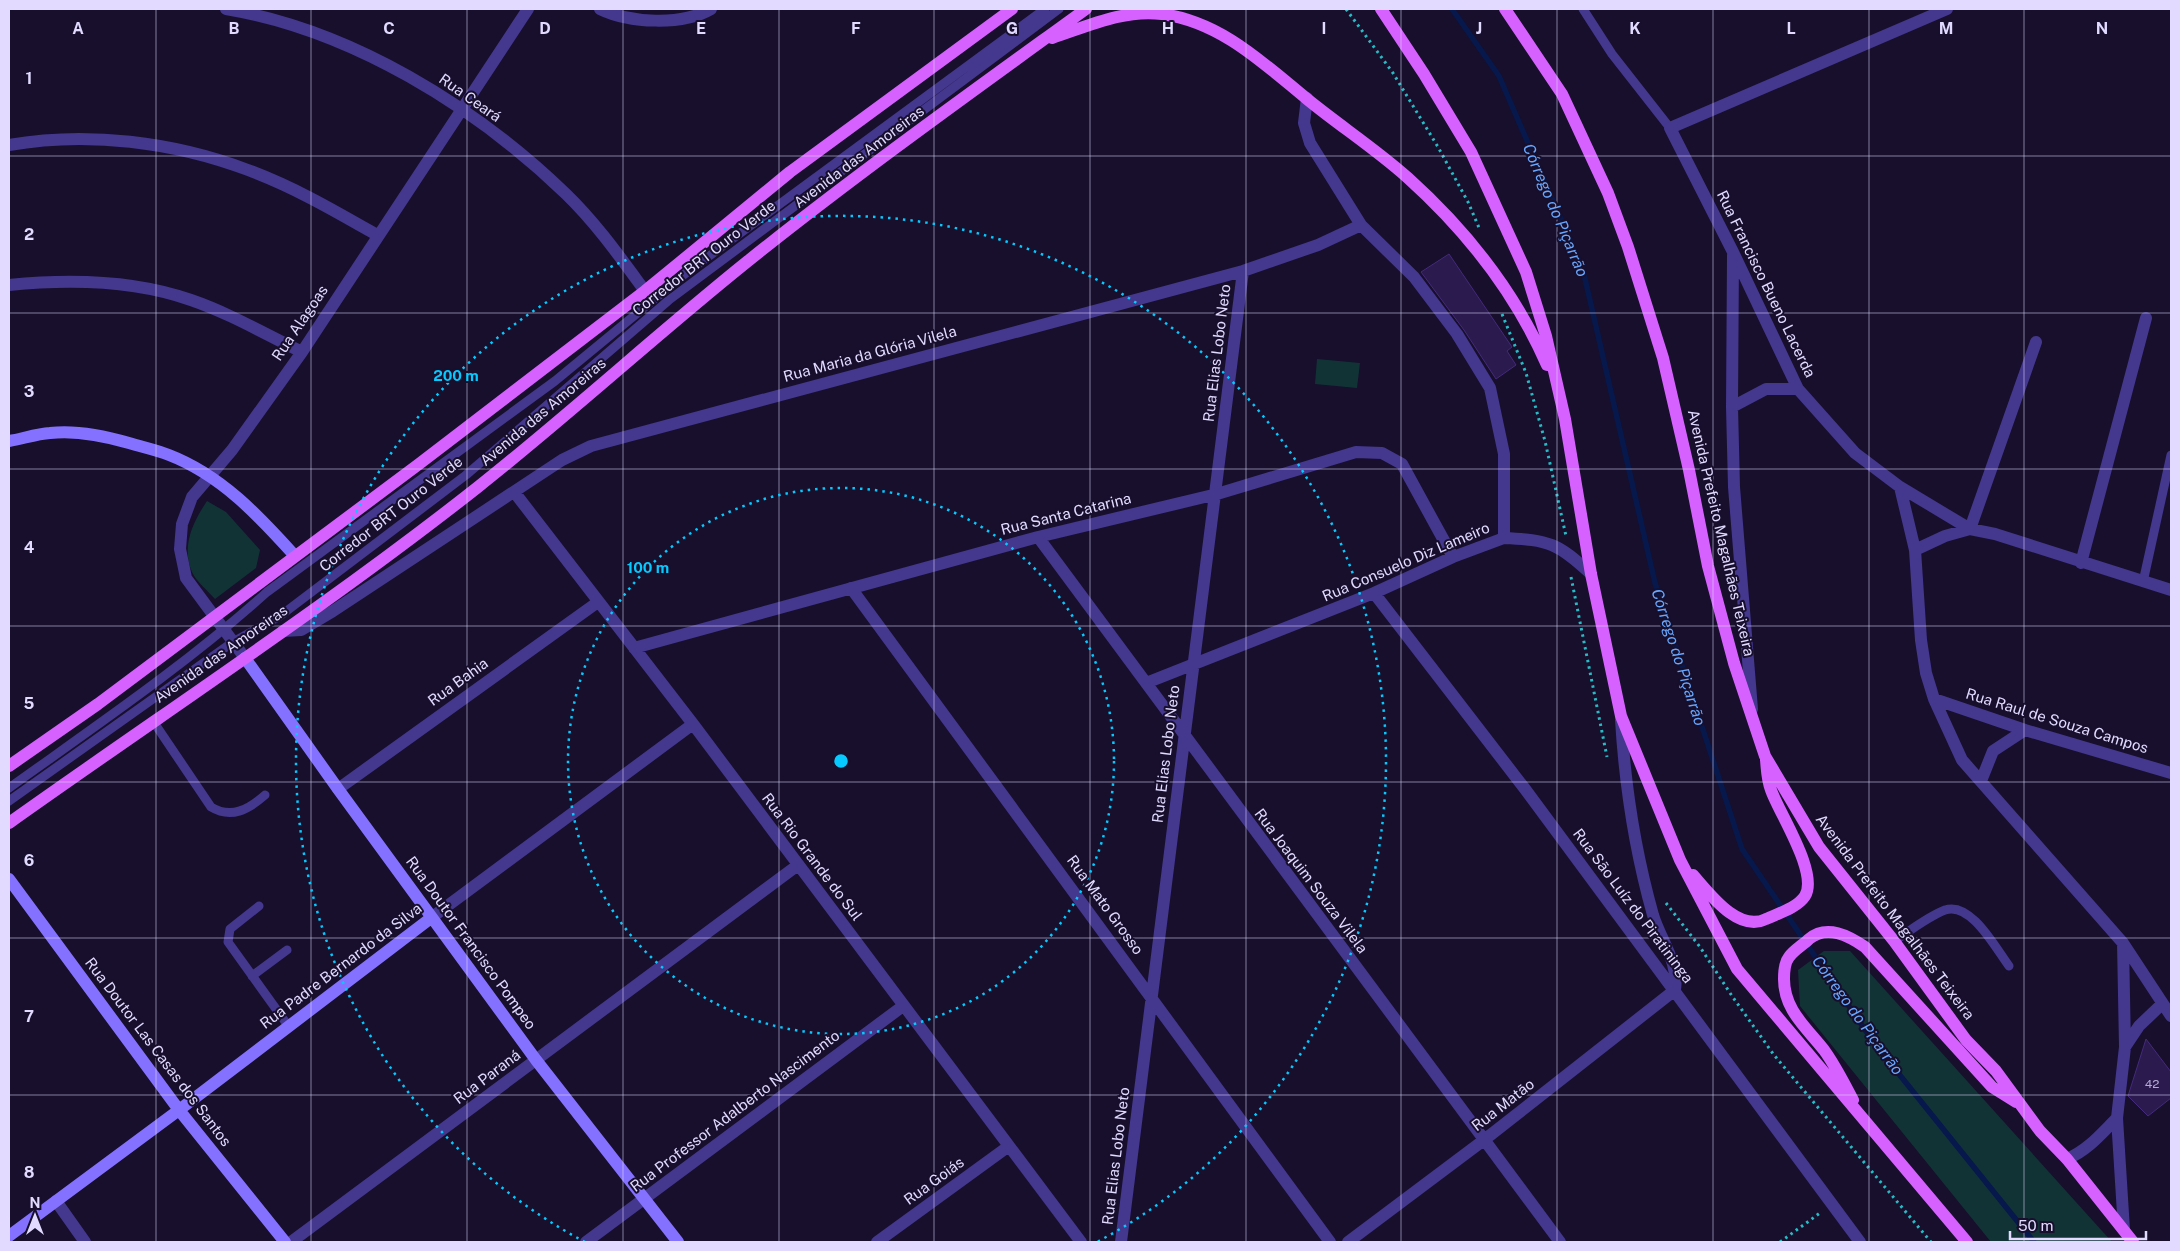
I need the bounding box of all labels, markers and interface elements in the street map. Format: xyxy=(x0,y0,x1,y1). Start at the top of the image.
text: A xyxy=(72,19,84,38)
text: B xyxy=(229,19,240,38)
text: C xyxy=(383,19,395,38)
text: D xyxy=(539,19,551,38)
text: E xyxy=(696,19,706,38)
text: F xyxy=(851,19,861,38)
text: G xyxy=(1006,19,1018,38)
text: H xyxy=(1162,19,1174,38)
text: I xyxy=(1322,19,1326,38)
text: J xyxy=(1476,19,1482,38)
text: K xyxy=(1629,19,1641,38)
text: L xyxy=(1786,19,1796,38)
text: M xyxy=(1939,19,1953,38)
text: N xyxy=(2096,19,2108,38)
text: 1 xyxy=(26,69,32,88)
street label: Rua Ceará xyxy=(436,70,504,125)
street label: Avenida das Amoreiras xyxy=(790,102,927,211)
water label: Córrego do Piçarrão xyxy=(1519,141,1592,280)
street label: Rua Francisco Bueno Lacerda xyxy=(1714,188,1819,380)
street label: Corredor BRT Ouro Verde xyxy=(629,196,779,319)
text: 2 xyxy=(24,225,34,244)
street label: Rua Alagoas xyxy=(268,282,331,364)
street label: Rua Elias Lobo Neto xyxy=(1200,283,1233,423)
street label: Rua Maria da Glória Vilela xyxy=(781,322,958,385)
street label: Avenida das Amoreiras xyxy=(476,354,609,469)
text: 200 m xyxy=(433,367,479,384)
text: 3 xyxy=(24,382,34,401)
street label: Avenida Prefeito Magalhães Teixeira xyxy=(1685,408,1758,658)
street label: Corredor BRT Ouro Verde xyxy=(316,452,466,575)
street label: Rua Santa Catarina xyxy=(999,489,1133,538)
street label: Rua Consuelo Diz Lameiro xyxy=(1320,519,1492,605)
text: 4 xyxy=(24,538,35,557)
text: 100 m xyxy=(627,559,669,576)
water label: Córrego do Piçarrão xyxy=(1647,586,1710,728)
street label: Avenida das Amoreiras xyxy=(151,601,291,706)
street label: Rua Bahia xyxy=(425,654,491,709)
street label: Rua Elias Lobo Neto xyxy=(1149,684,1182,824)
street label: Rua Raul de Souza Campos xyxy=(1964,685,2150,756)
text: 5 xyxy=(24,694,35,713)
centre of rings xyxy=(832,752,850,770)
street label: Rua Rio Grande do Sul xyxy=(759,790,866,924)
street label: Rua Joaquim Souza Vilela xyxy=(1251,805,1371,956)
street label: Avenida Prefeito Magalhães Teixeira xyxy=(1813,811,1978,1023)
street label: Rua São Luíz do Piratininga xyxy=(1570,825,1697,986)
text: 6 xyxy=(24,851,34,870)
street label: Rua Mato Grosso xyxy=(1064,852,1147,958)
street label: Rua Doutor Francisco Pompeo xyxy=(403,853,540,1032)
street label: Rua Padre Bernardo da Silva xyxy=(257,899,425,1032)
water label: Córrego do Piçarrão xyxy=(1808,952,1907,1079)
street label: Rua Doutor Las Casas dos Santos xyxy=(82,954,235,1149)
text: 7 xyxy=(24,1007,34,1026)
street label: Rua Professor Adalberto Nascimento xyxy=(627,1026,843,1195)
street label: Rua Paraná xyxy=(450,1046,523,1107)
street label: Rua Matão xyxy=(1468,1075,1537,1134)
house number: 42 xyxy=(2145,1077,2159,1091)
street label: Rua Elias Lobo Neto xyxy=(1099,1086,1132,1226)
street label: Rua Goiás xyxy=(901,1153,967,1208)
text: 8 xyxy=(24,1163,35,1182)
north arrow xyxy=(10,1191,60,1241)
text: N xyxy=(30,1195,40,1211)
scale bar xyxy=(2010,1208,2146,1240)
text: 50 m xyxy=(2018,1217,2053,1234)

